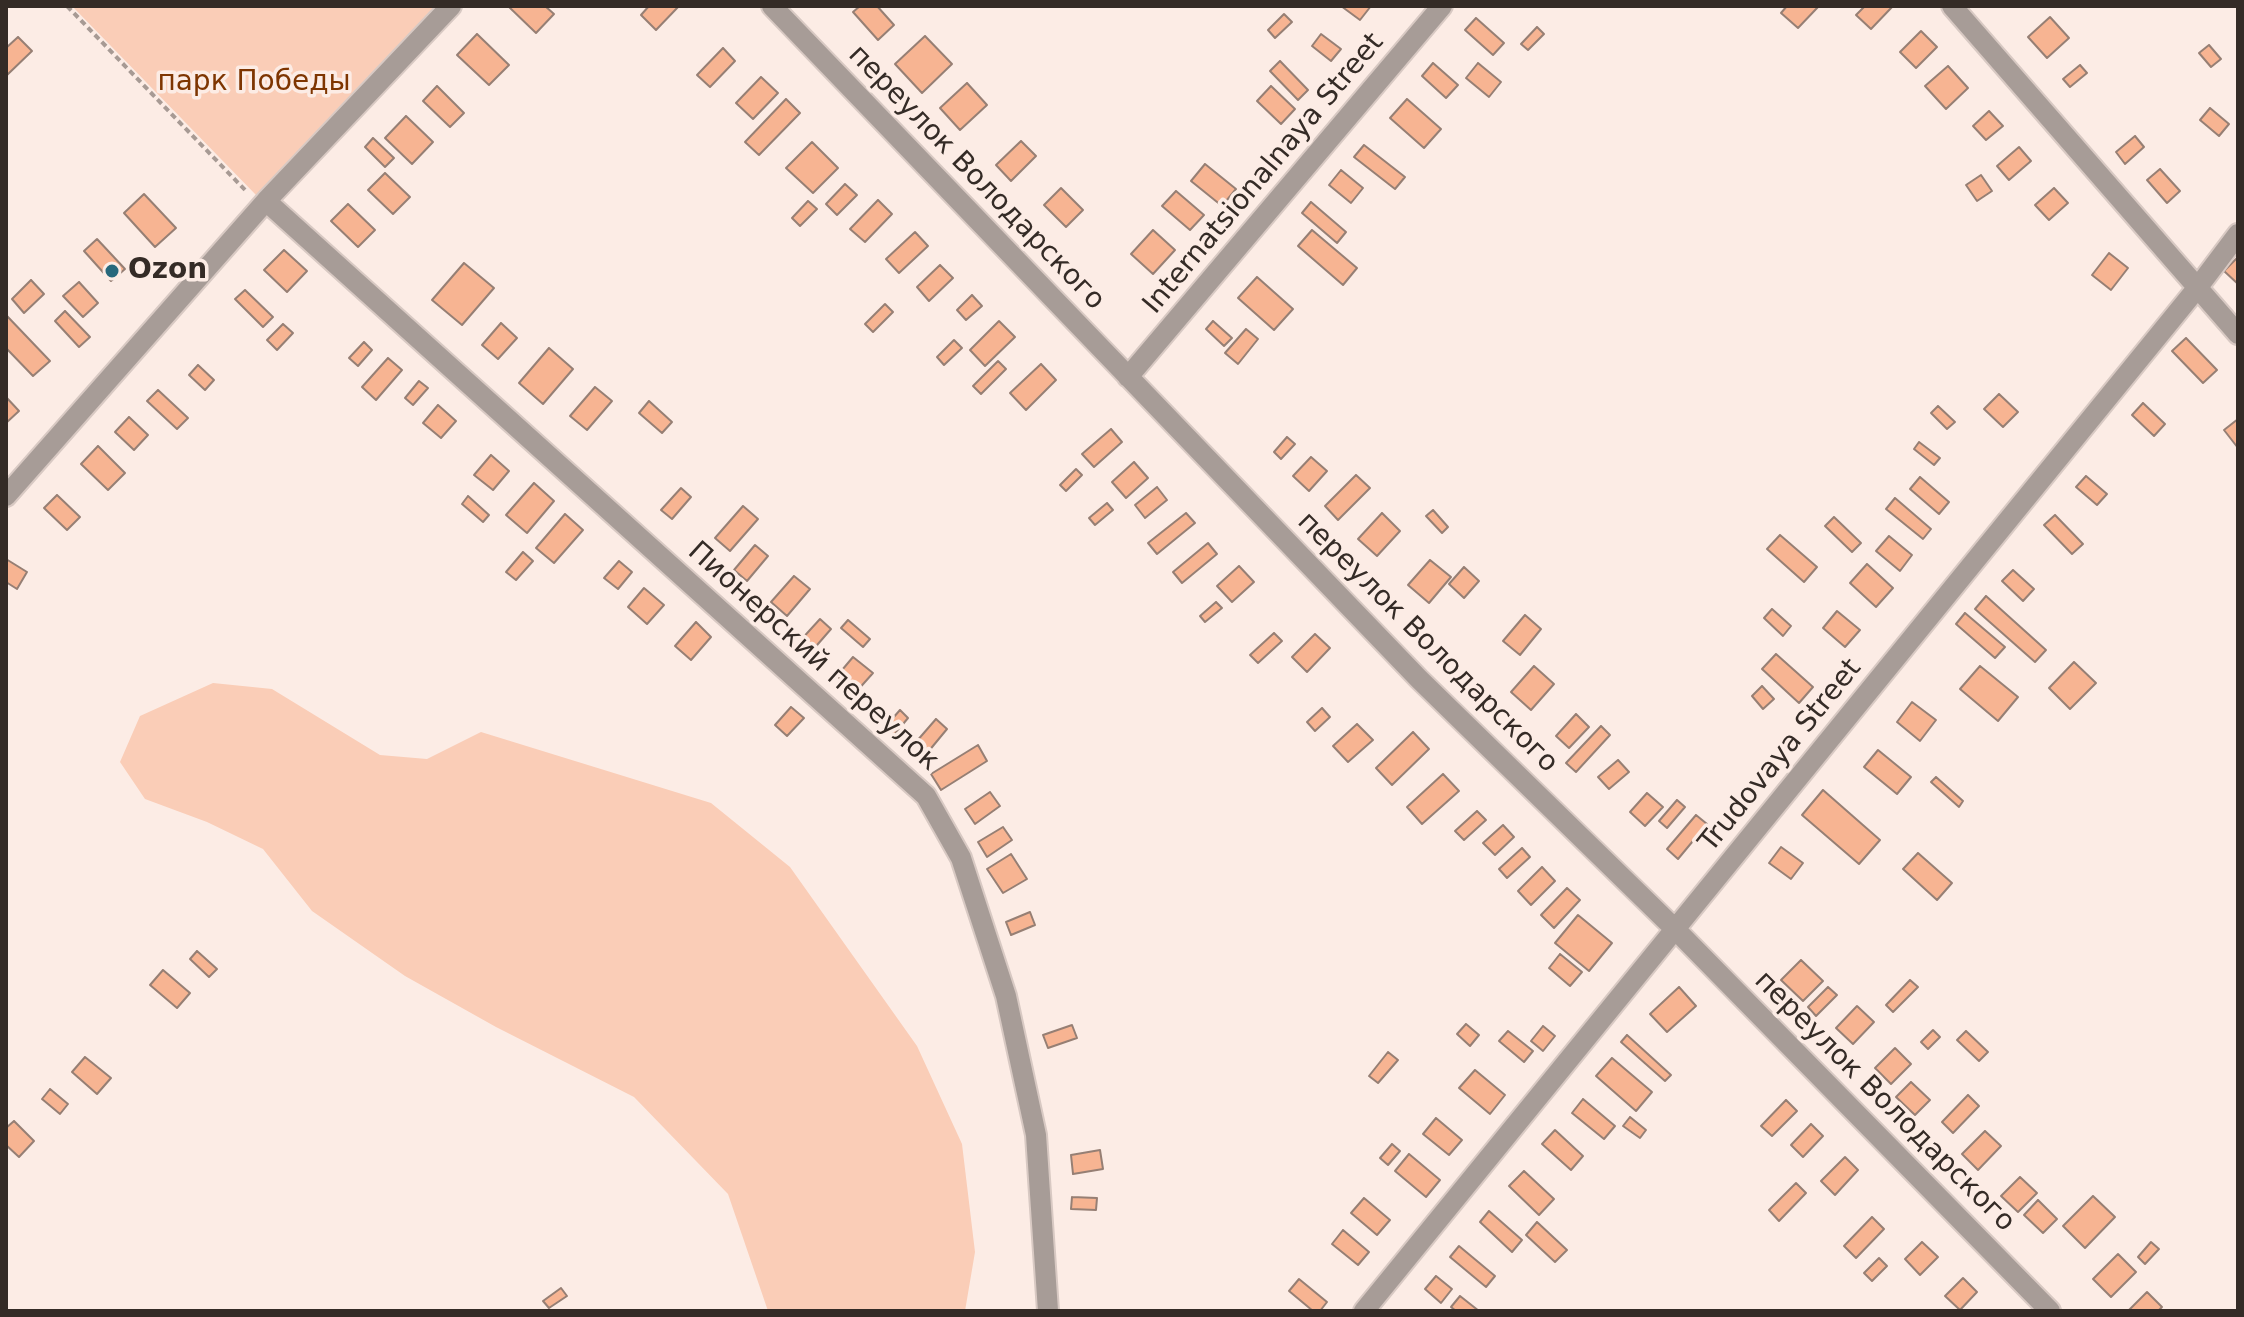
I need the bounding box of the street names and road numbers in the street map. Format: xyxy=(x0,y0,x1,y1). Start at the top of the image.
street label: Internatsionalnaya Street xyxy=(1137,27,1391,321)
street label: переулок Володарского xyxy=(841,39,1111,317)
street label: переулок Володарского xyxy=(1290,506,1564,780)
street label: Пионерский переулок xyxy=(681,535,945,779)
street label: Trudovaya Street xyxy=(1693,653,1869,859)
street label: переулок Володарского xyxy=(1747,965,2021,1239)

